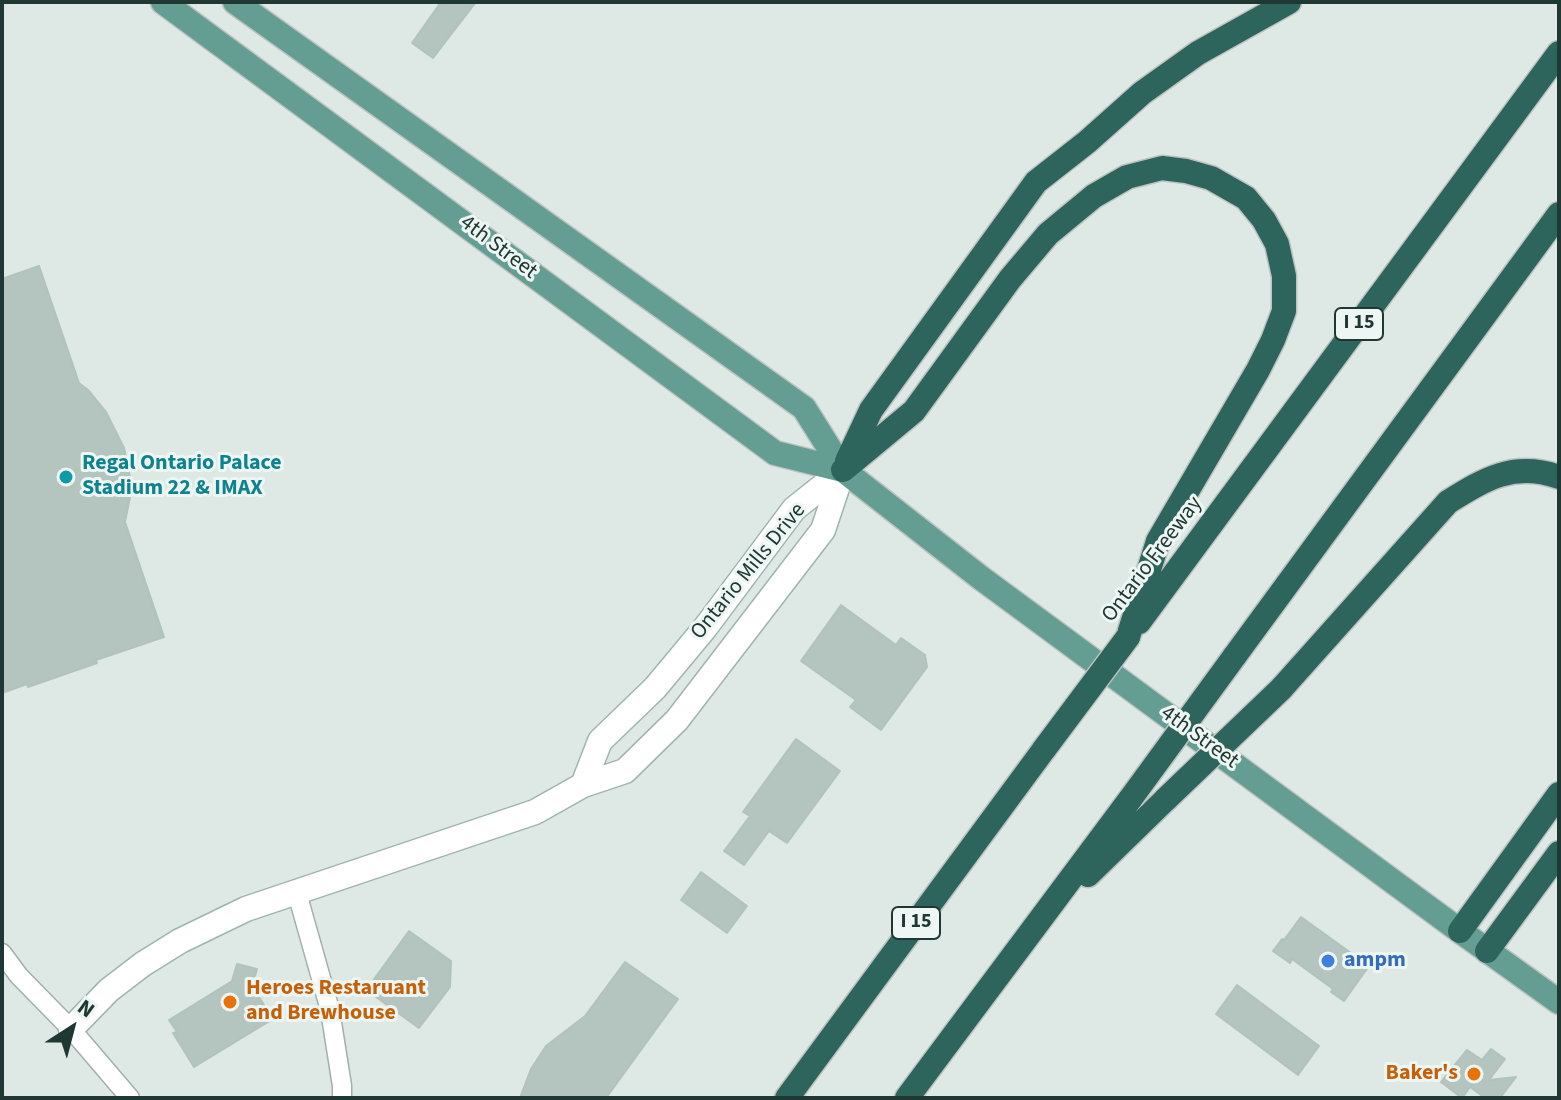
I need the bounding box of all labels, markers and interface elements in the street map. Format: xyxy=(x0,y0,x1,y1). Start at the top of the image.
street label: 4th Street xyxy=(454,210,542,286)
road number: I 15 xyxy=(1335,308,1383,340)
place label: Regal Ontario Palace Stadium 22 & IMAX xyxy=(82,451,282,502)
marker: Regal Ontario Palace Stadium 22 & IMAX xyxy=(57,468,75,486)
street label: Ontario Freeway xyxy=(1097,492,1209,628)
street label: Ontario Mills Drive xyxy=(686,498,812,646)
street label: 4th Street xyxy=(1155,701,1243,775)
road number: I 15 xyxy=(892,907,940,939)
place label: ampm xyxy=(1344,948,1406,974)
marker: ampm xyxy=(1319,952,1337,970)
place label: Heroes Restaruant and Brewhouse xyxy=(246,976,426,1028)
north arrow xyxy=(32,988,112,1068)
text: N xyxy=(71,991,101,1026)
marker: Heroes Restaruant and Brewhouse xyxy=(221,993,239,1011)
place label: Baker's xyxy=(1386,1061,1458,1087)
marker: Baker's xyxy=(1465,1065,1483,1083)

